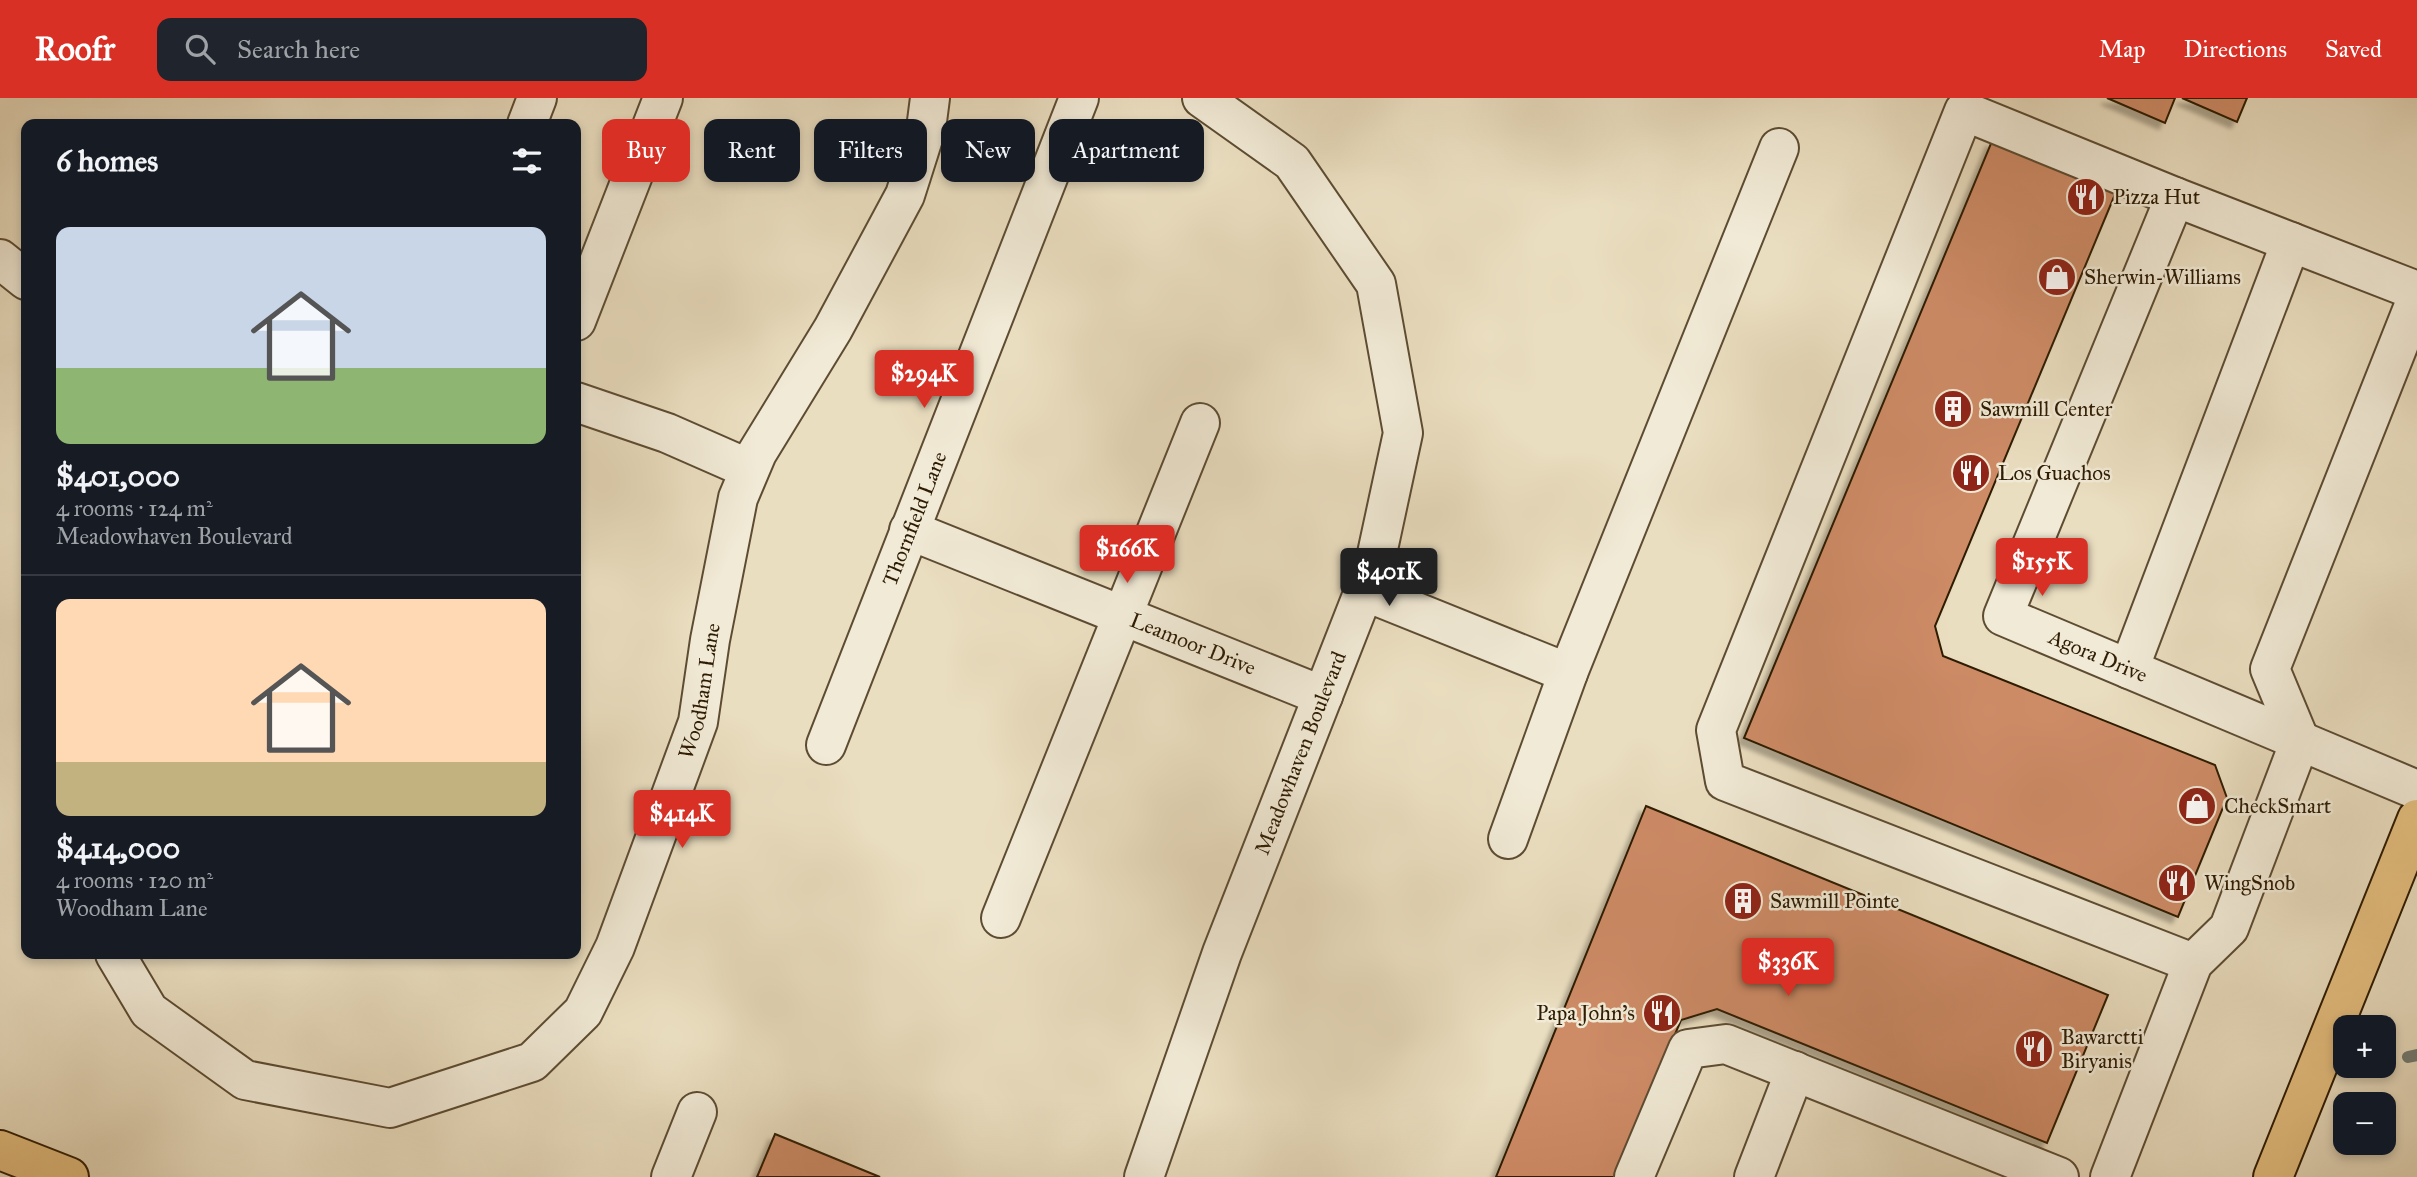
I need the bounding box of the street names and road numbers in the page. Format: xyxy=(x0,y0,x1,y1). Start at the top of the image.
street label: Thornfield Lane xyxy=(877,448,953,590)
street label: Leamoor Drive xyxy=(1126,607,1260,681)
street label: Woodham Lane xyxy=(673,620,726,763)
street label: Agora Drive xyxy=(2044,623,2151,688)
street label: Meadowhaven Boulevard xyxy=(1249,647,1352,858)

